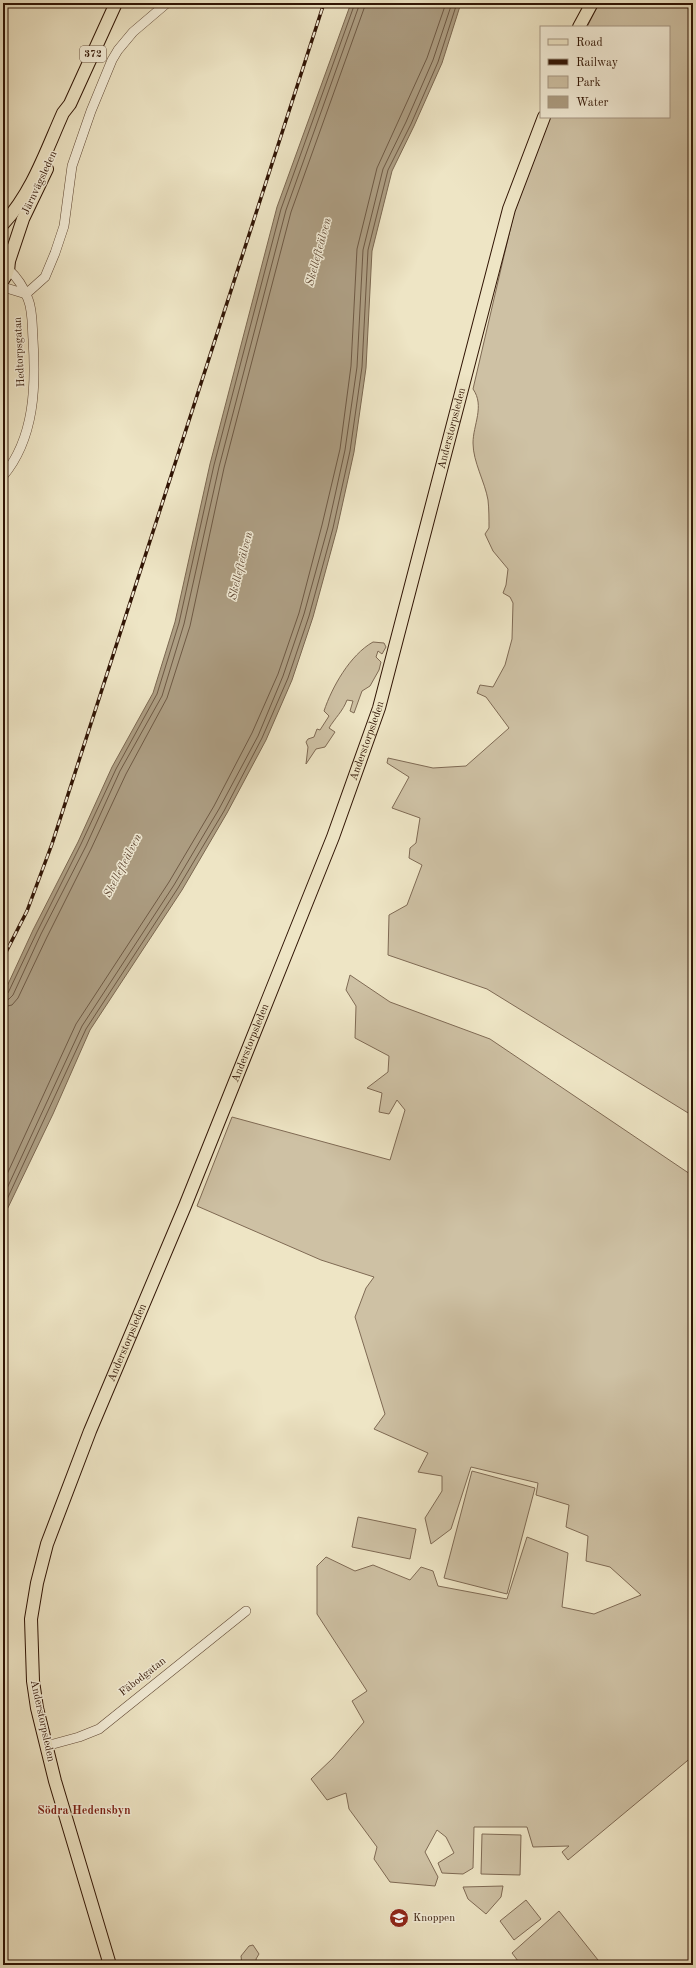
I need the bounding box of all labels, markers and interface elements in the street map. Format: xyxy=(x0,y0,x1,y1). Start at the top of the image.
legend xyxy=(540,26,670,118)
text: Road xyxy=(576,37,603,49)
road number: 372 xyxy=(80,46,106,62)
text: Railway xyxy=(576,57,619,69)
text: Park xyxy=(576,77,601,89)
text: Water xyxy=(576,97,609,109)
street label: Järnvägsleden xyxy=(21,150,59,216)
water label: Skellefteälven xyxy=(303,216,334,287)
street label: Hedtorpsgatan xyxy=(13,317,27,387)
street label: Anderstorpsleden xyxy=(436,386,468,470)
water label: Skellefteälven xyxy=(226,530,255,601)
street label: Anderstorpsleden xyxy=(348,700,386,782)
water label: Skellefteälven xyxy=(101,831,144,900)
street label: Anderstorpsleden xyxy=(230,1002,271,1084)
street label: Anderstorpsleden xyxy=(106,1302,149,1383)
street label: Fäbodgatan xyxy=(118,1655,168,1699)
street label: Anderstorpsleden xyxy=(28,1679,56,1763)
district label: Södra Hedensbyn xyxy=(37,1805,131,1817)
school or university icon: Knoppen xyxy=(388,1907,410,1929)
place label: Knoppen xyxy=(413,1913,455,1924)

